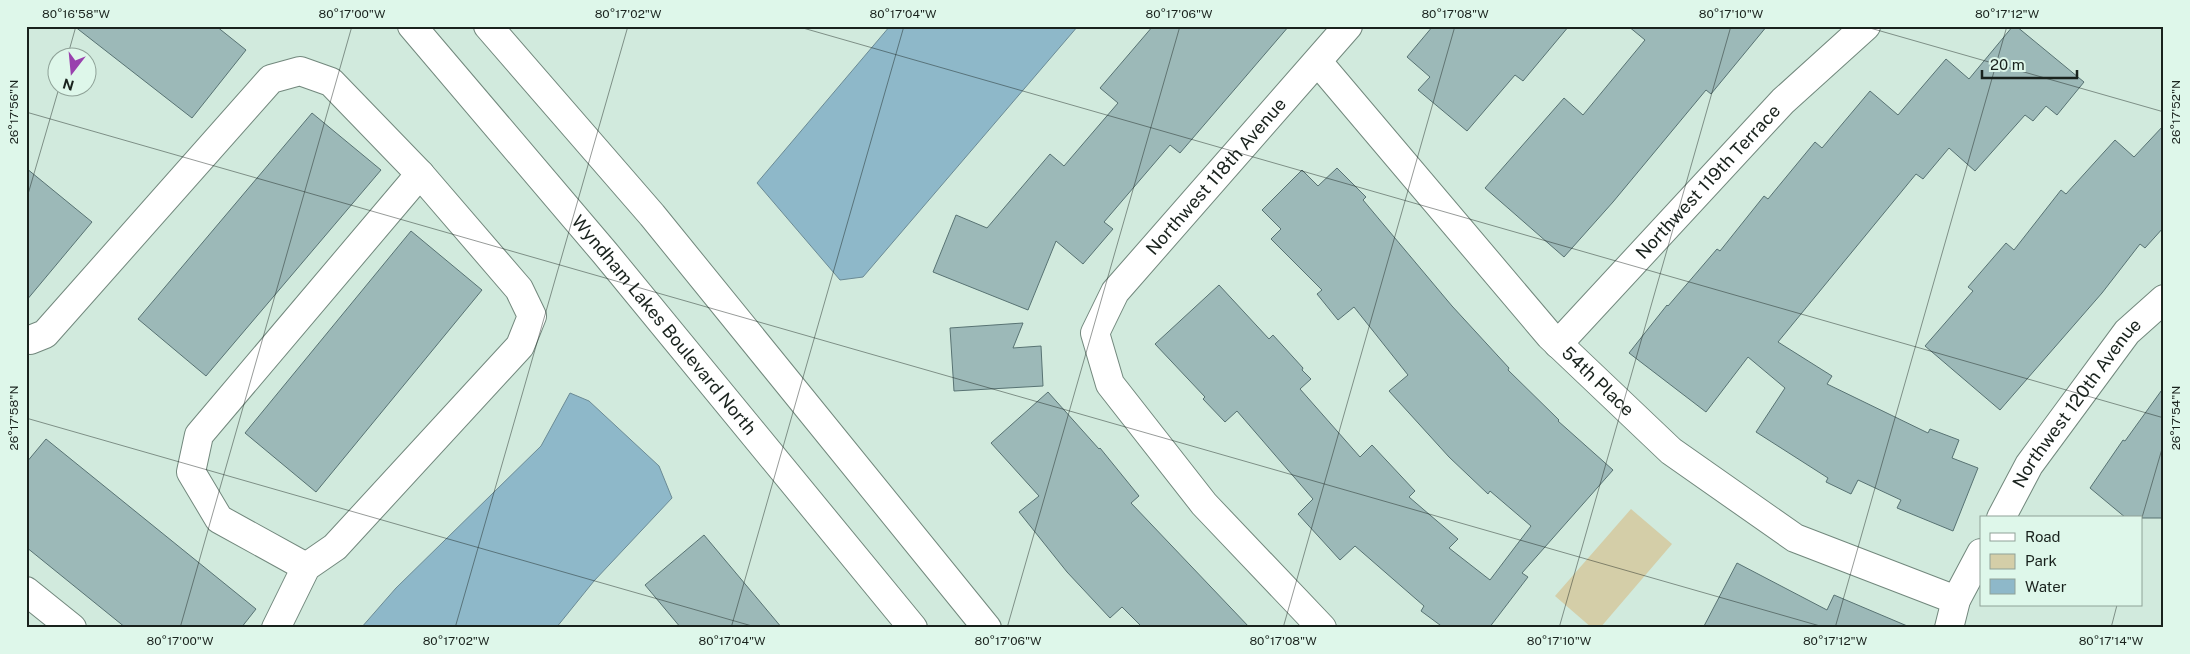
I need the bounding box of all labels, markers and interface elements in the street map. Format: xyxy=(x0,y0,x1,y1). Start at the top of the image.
text: 80°16'58"W xyxy=(42,7,111,21)
text: 80°17'00"W xyxy=(319,7,386,21)
text: 80°17'02"W xyxy=(595,7,662,21)
text: 80°17'04"W xyxy=(869,7,937,21)
text: 80°17'06"W xyxy=(1146,7,1213,21)
text: 80°17'08"W xyxy=(1421,7,1489,21)
text: 80°17'10"W xyxy=(1699,7,1764,21)
text: 80°17'12"W xyxy=(1975,7,2040,21)
north arrow xyxy=(48,48,98,98)
scale bar xyxy=(1982,48,2078,80)
text: 20 m xyxy=(1990,56,2025,73)
text: N xyxy=(61,75,76,94)
text: 26°17'56"N xyxy=(7,80,21,144)
text: 26°17'52"N xyxy=(2169,80,2183,144)
street label: Northwest 118th Avenue xyxy=(1141,93,1290,259)
street label: Northwest 119th Terrace xyxy=(1631,100,1784,263)
street label: Wyndham Lakes Boulevard North xyxy=(568,211,761,439)
street label: Northwest 120th Avenue xyxy=(2008,314,2145,491)
street label: 54th Place xyxy=(1558,342,1639,420)
text: 26°17'58"N xyxy=(7,386,21,450)
text: 26°17'54"N xyxy=(2169,386,2183,450)
legend xyxy=(1980,516,2142,606)
text: Road xyxy=(2025,528,2061,545)
text: Park xyxy=(2025,552,2057,569)
text: Water xyxy=(2025,578,2067,595)
text: 80°17'00"W xyxy=(147,634,214,648)
text: 80°17'02"W xyxy=(423,634,490,648)
text: 80°17'04"W xyxy=(698,634,766,648)
text: 80°17'06"W xyxy=(975,634,1042,648)
text: 80°17'08"W xyxy=(1249,634,1317,648)
text: 80°17'10"W xyxy=(1527,634,1592,648)
text: 80°17'12"W xyxy=(1803,634,1868,648)
text: 80°17'14"W xyxy=(2079,634,2144,648)

